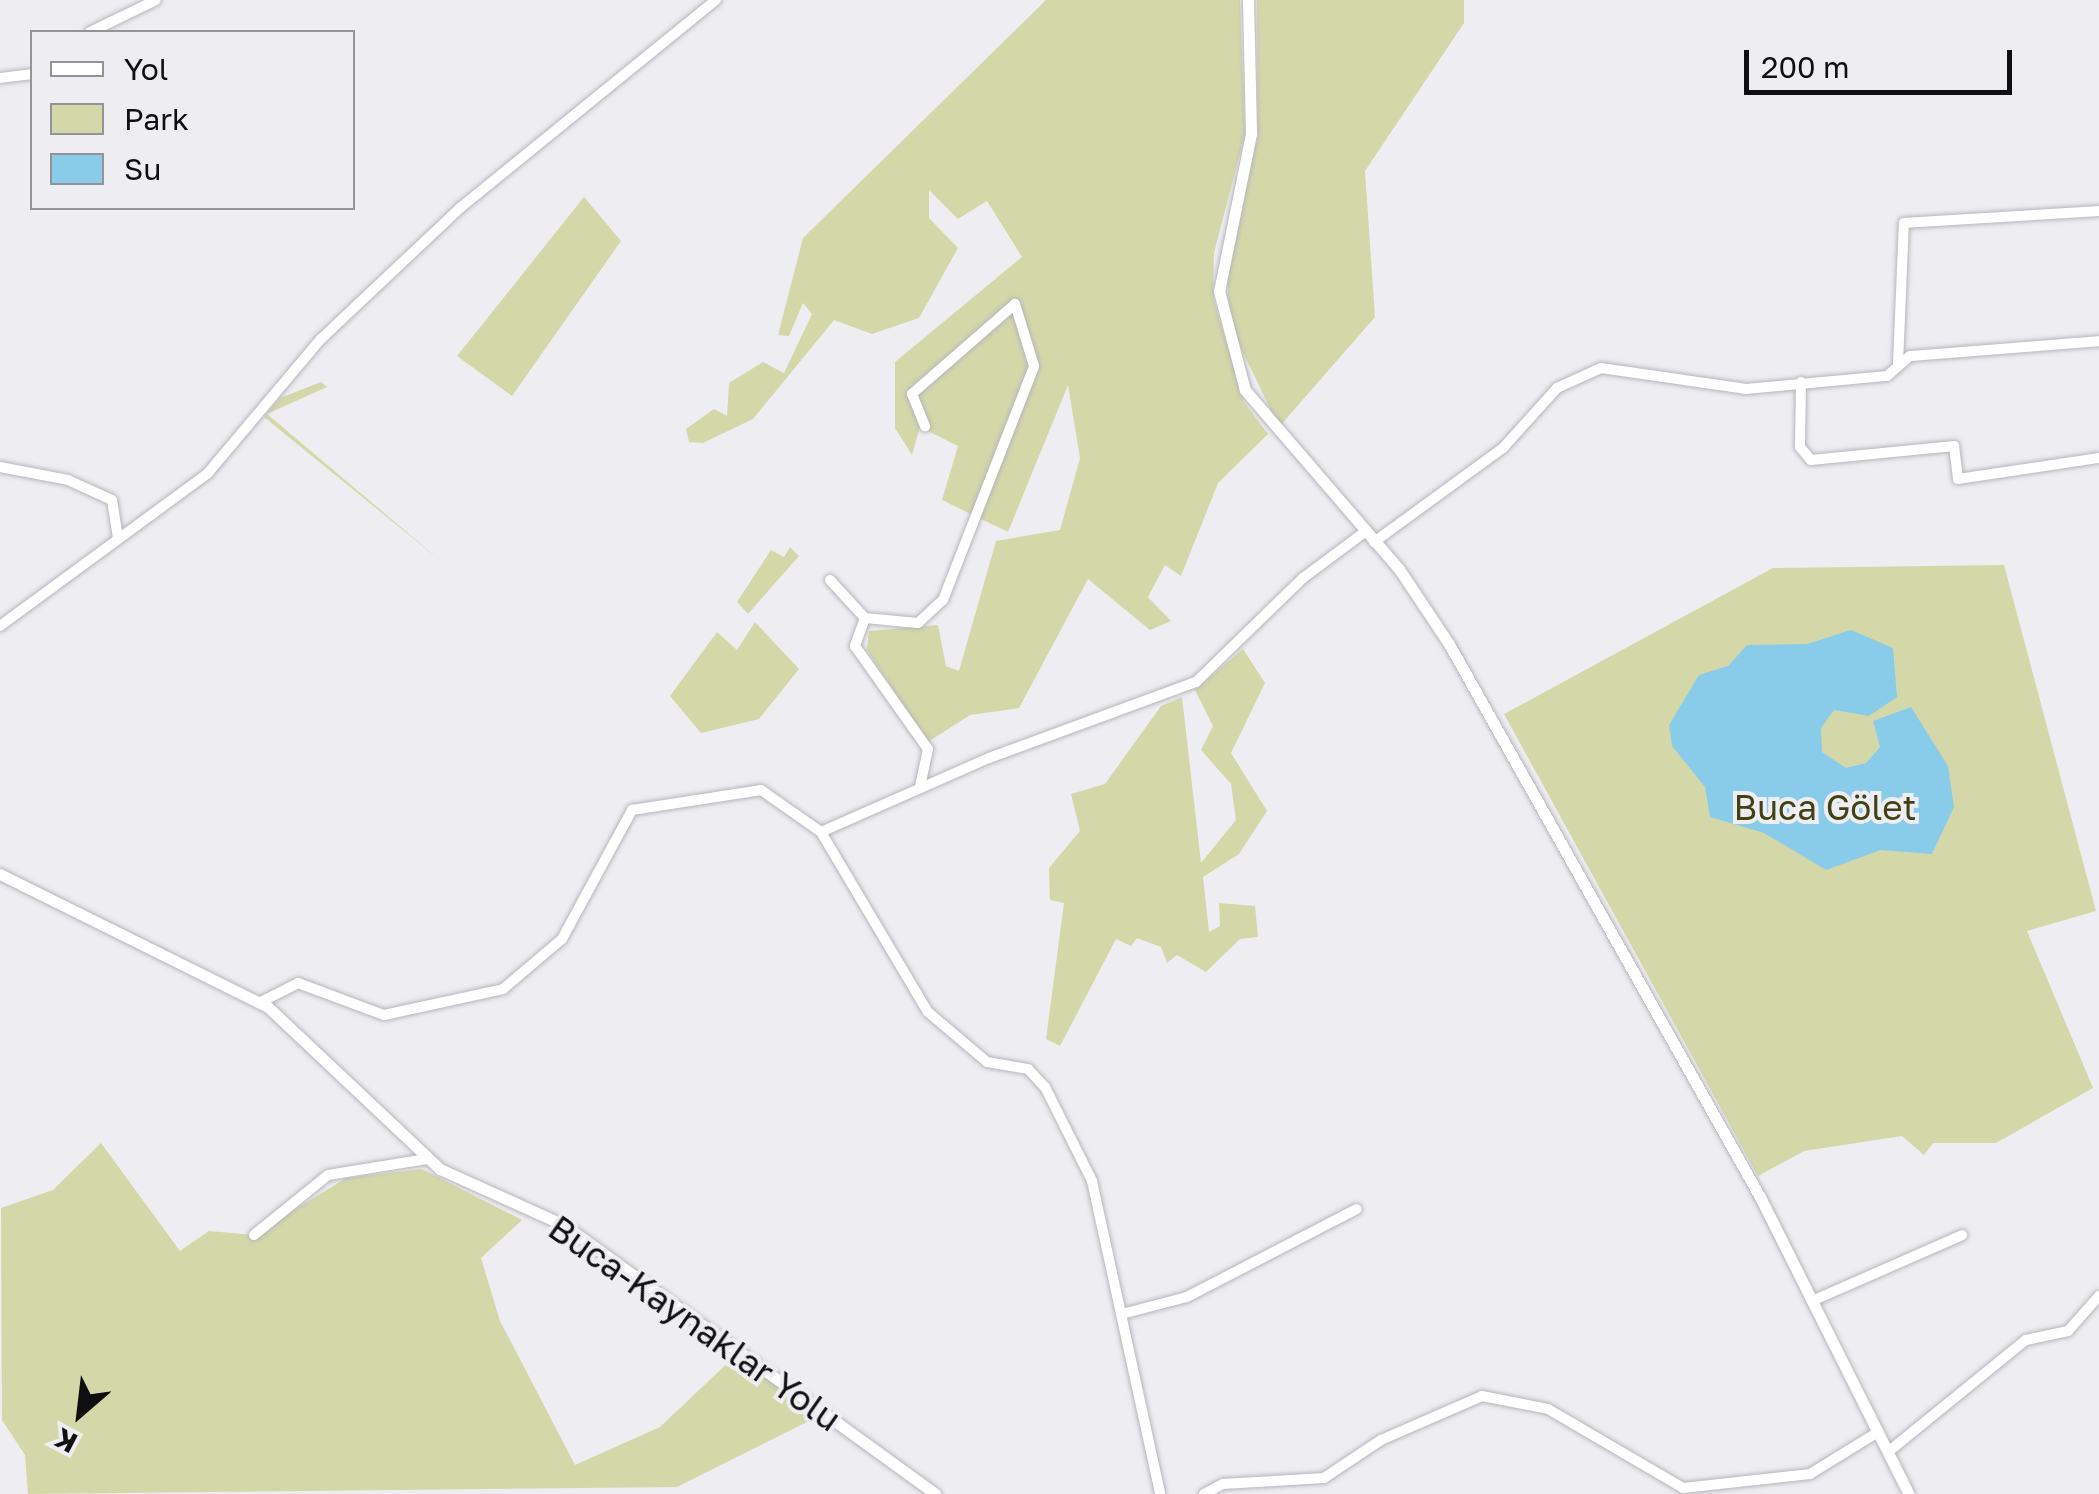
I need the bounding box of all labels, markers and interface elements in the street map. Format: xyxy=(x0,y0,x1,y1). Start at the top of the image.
legend xyxy=(30,30,355,210)
scale bar xyxy=(1749,30,2016,92)
text: 200 m xyxy=(1761,49,1850,85)
text: Yol xyxy=(124,51,168,87)
text: Park xyxy=(124,101,189,137)
text: Su xyxy=(124,151,161,187)
park label: Buca Gölet xyxy=(1733,786,1917,828)
street label: Buca-Kaynaklar Yolu xyxy=(541,1206,849,1440)
north arrow xyxy=(30,1364,130,1464)
text: K xyxy=(49,1422,82,1460)

